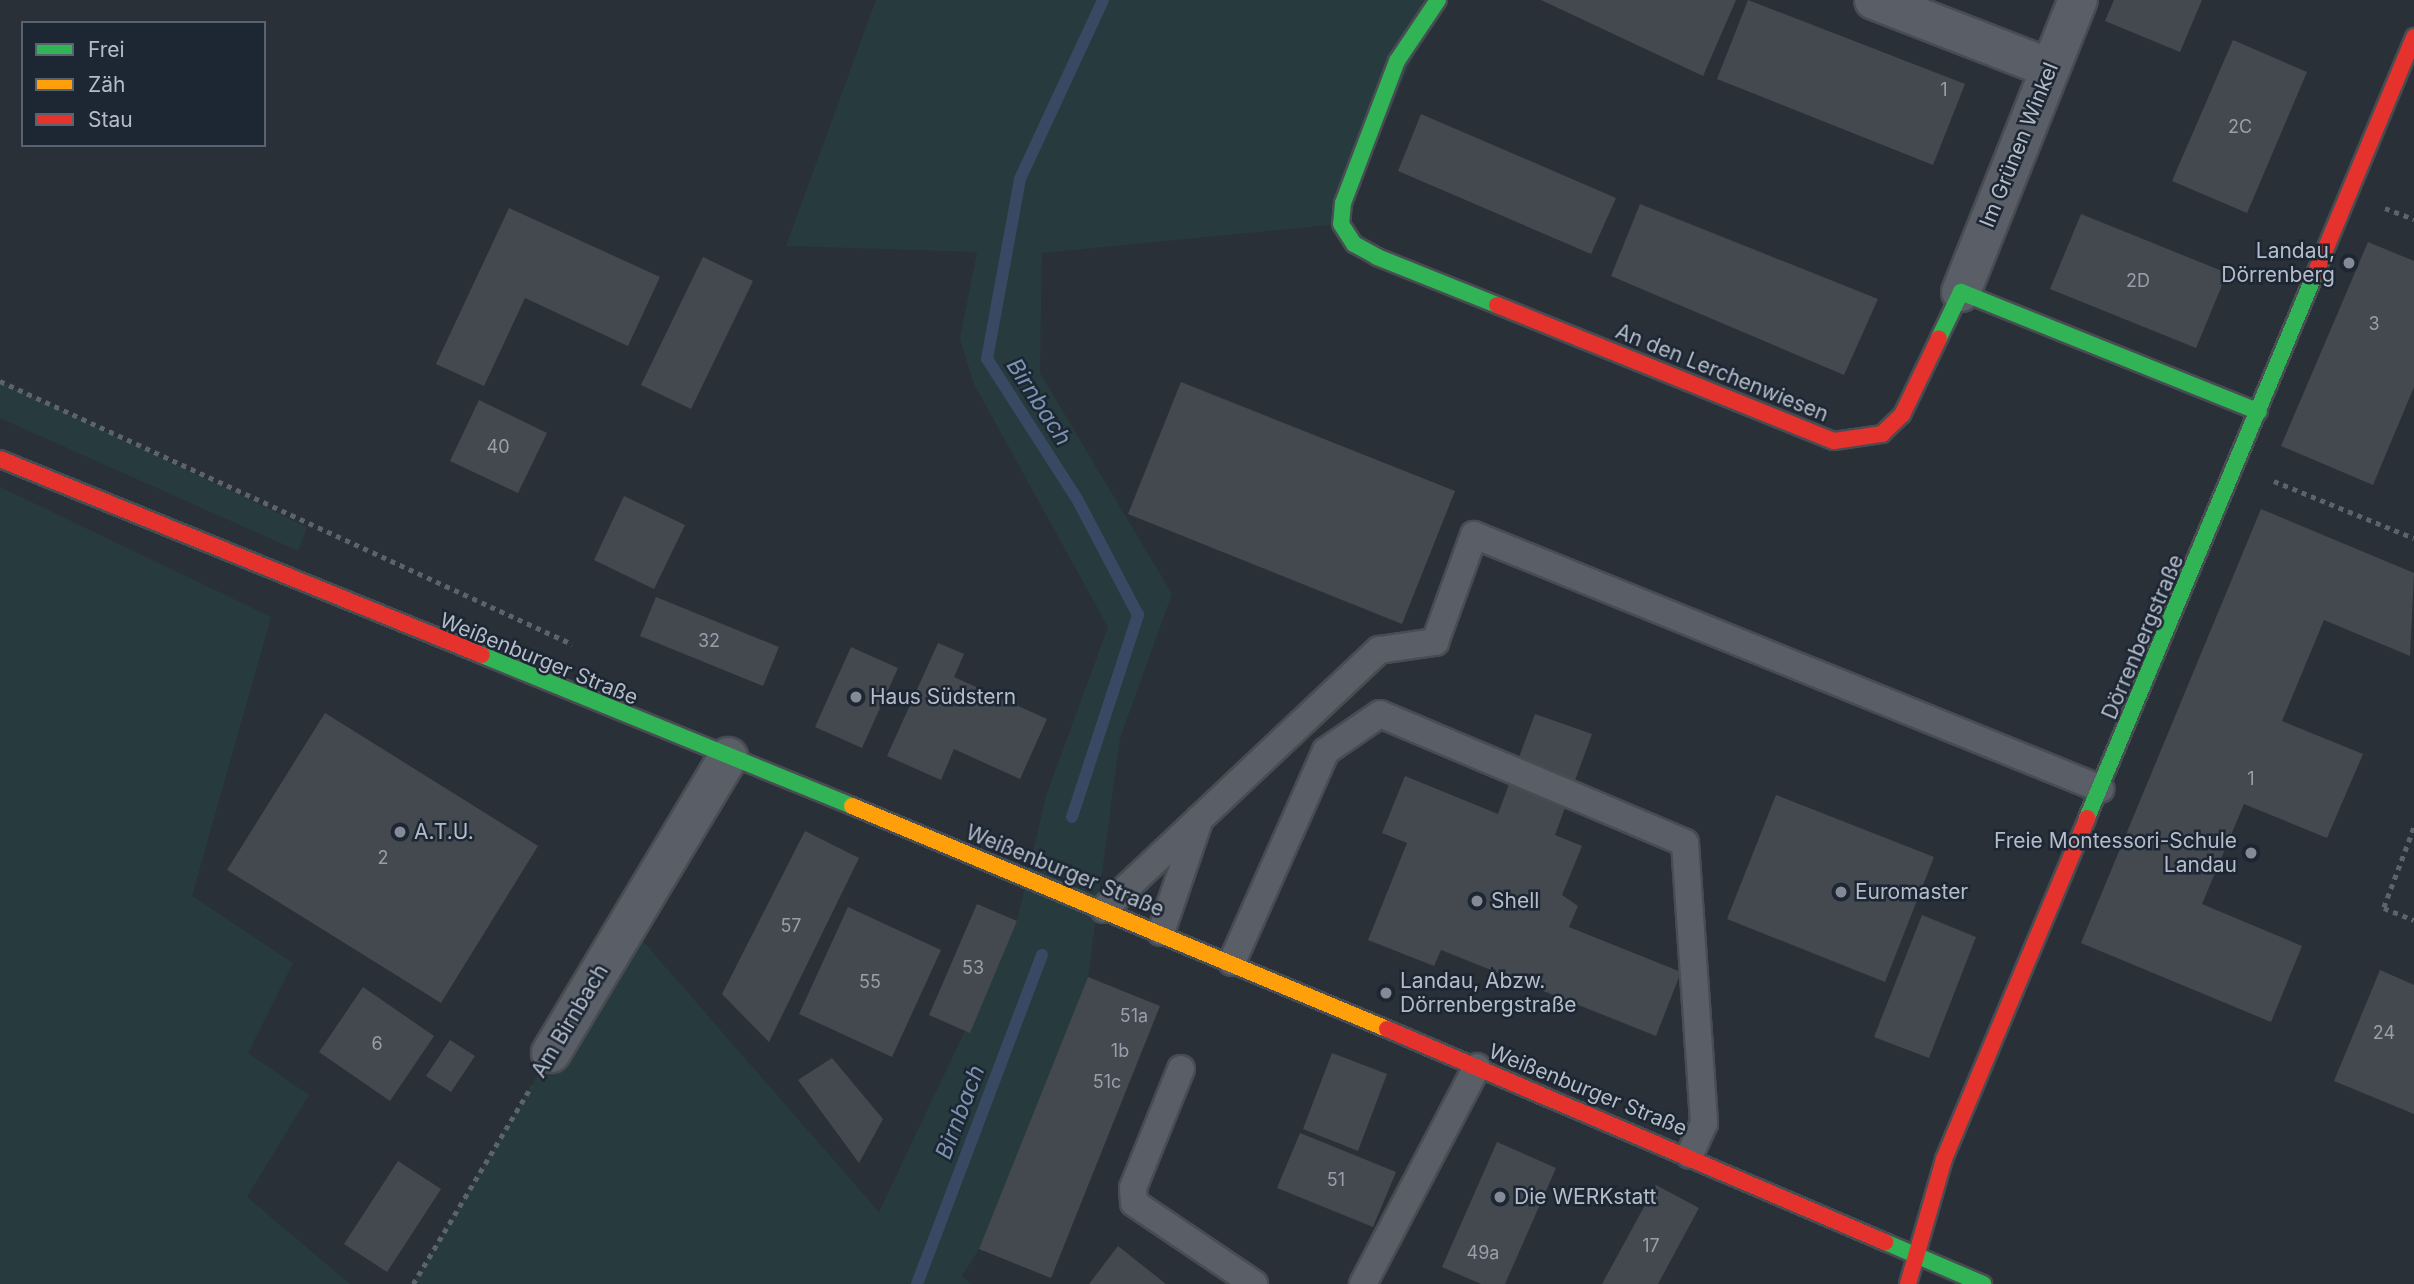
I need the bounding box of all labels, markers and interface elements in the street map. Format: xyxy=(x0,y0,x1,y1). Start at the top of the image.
legend xyxy=(21,21,266,147)
text: Frei xyxy=(88,37,125,62)
street label: Im Grünen Winkel xyxy=(1974,59,2064,231)
text: Zäh xyxy=(88,72,125,97)
house number: 1 xyxy=(1940,79,1948,101)
text: Stau xyxy=(88,107,133,132)
house number: 2C xyxy=(2228,116,2252,138)
place label: Landau, Dörrenberg xyxy=(2221,238,2335,288)
marker: Landau, Dörrenberg xyxy=(2341,255,2357,271)
house number: 2D xyxy=(2126,270,2150,292)
house number: 3 xyxy=(2368,313,2380,335)
street label: An den Lerchenwiesen xyxy=(1612,319,1832,427)
water label: Birnbach xyxy=(1001,353,1077,451)
house number: 40 xyxy=(487,436,509,458)
street label: Dörrenbergstraße xyxy=(2097,551,2189,723)
street label: Weißenburger Straße xyxy=(436,608,642,710)
house number: 32 xyxy=(698,630,720,652)
place label: Haus Südstern xyxy=(870,684,1016,710)
marker: Haus Südstern xyxy=(848,689,864,705)
house number: 1 xyxy=(2247,768,2255,790)
place label: A.T.U. xyxy=(414,819,474,845)
street label: Weißenburger Straße xyxy=(962,820,1168,922)
marker: A.T.U. xyxy=(392,824,408,840)
place label: Freie Montessori-Schule Landau xyxy=(1994,828,2237,878)
marker: Freie Montessori-Schule Landau xyxy=(2243,845,2259,861)
house number: 2 xyxy=(378,847,388,869)
place label: Euromaster xyxy=(1855,879,1968,905)
marker: Euromaster xyxy=(1833,884,1849,900)
place label: Shell xyxy=(1491,888,1539,914)
marker: Shell xyxy=(1469,893,1485,909)
house number: 57 xyxy=(780,915,802,937)
house number: 53 xyxy=(962,957,984,979)
street label: Am Birnbach xyxy=(526,960,614,1082)
place label: Landau, Abzw. Dörrenbergstraße xyxy=(1400,968,1577,1018)
house number: 55 xyxy=(859,971,881,993)
marker: Landau, Abzw. Dörrenbergstraße xyxy=(1378,985,1394,1001)
house number: 51a xyxy=(1120,1005,1148,1027)
house number: 24 xyxy=(2373,1022,2395,1044)
house number: 6 xyxy=(371,1033,383,1055)
street label: Weißenburger Straße xyxy=(1485,1039,1691,1141)
house number: 1b xyxy=(1111,1040,1129,1062)
water label: Birnbach xyxy=(930,1061,990,1163)
house number: 51c xyxy=(1093,1071,1121,1093)
house number: 51 xyxy=(1327,1169,1345,1191)
place label: Die WERKstatt xyxy=(1514,1184,1656,1210)
marker: Die WERKstatt xyxy=(1492,1189,1508,1205)
house number: 17 xyxy=(1642,1235,1660,1257)
house number: 49a xyxy=(1467,1242,1499,1264)

